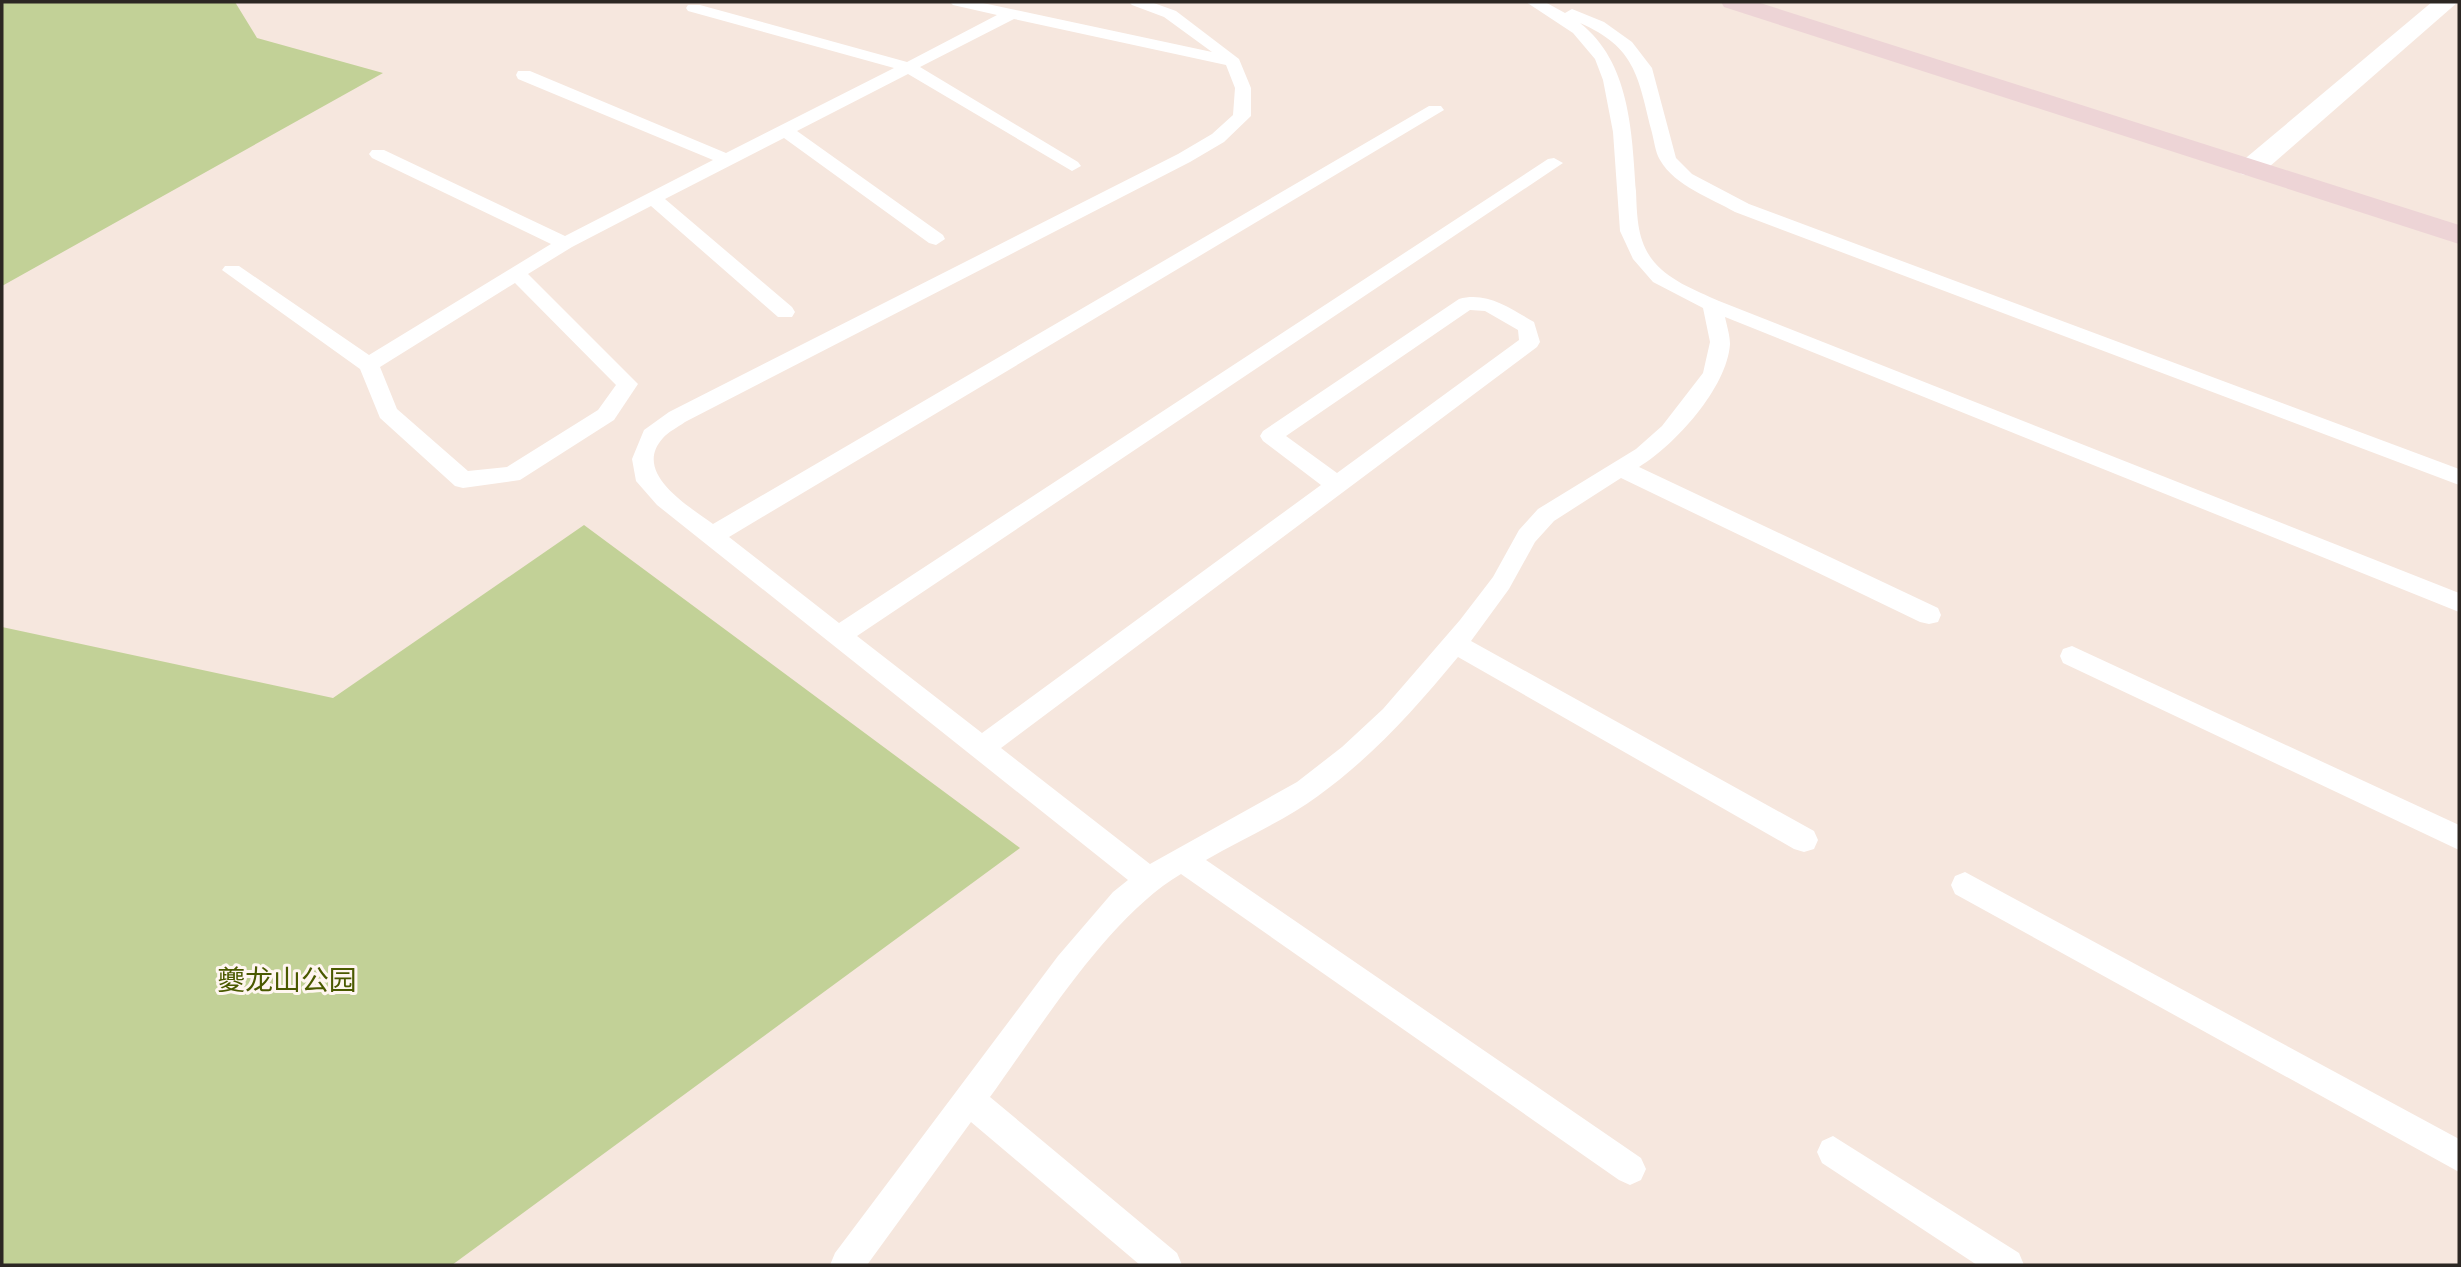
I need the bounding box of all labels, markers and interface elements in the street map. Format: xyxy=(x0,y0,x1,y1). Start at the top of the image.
park label: 夔龙山公园 xyxy=(217,964,357,997)

